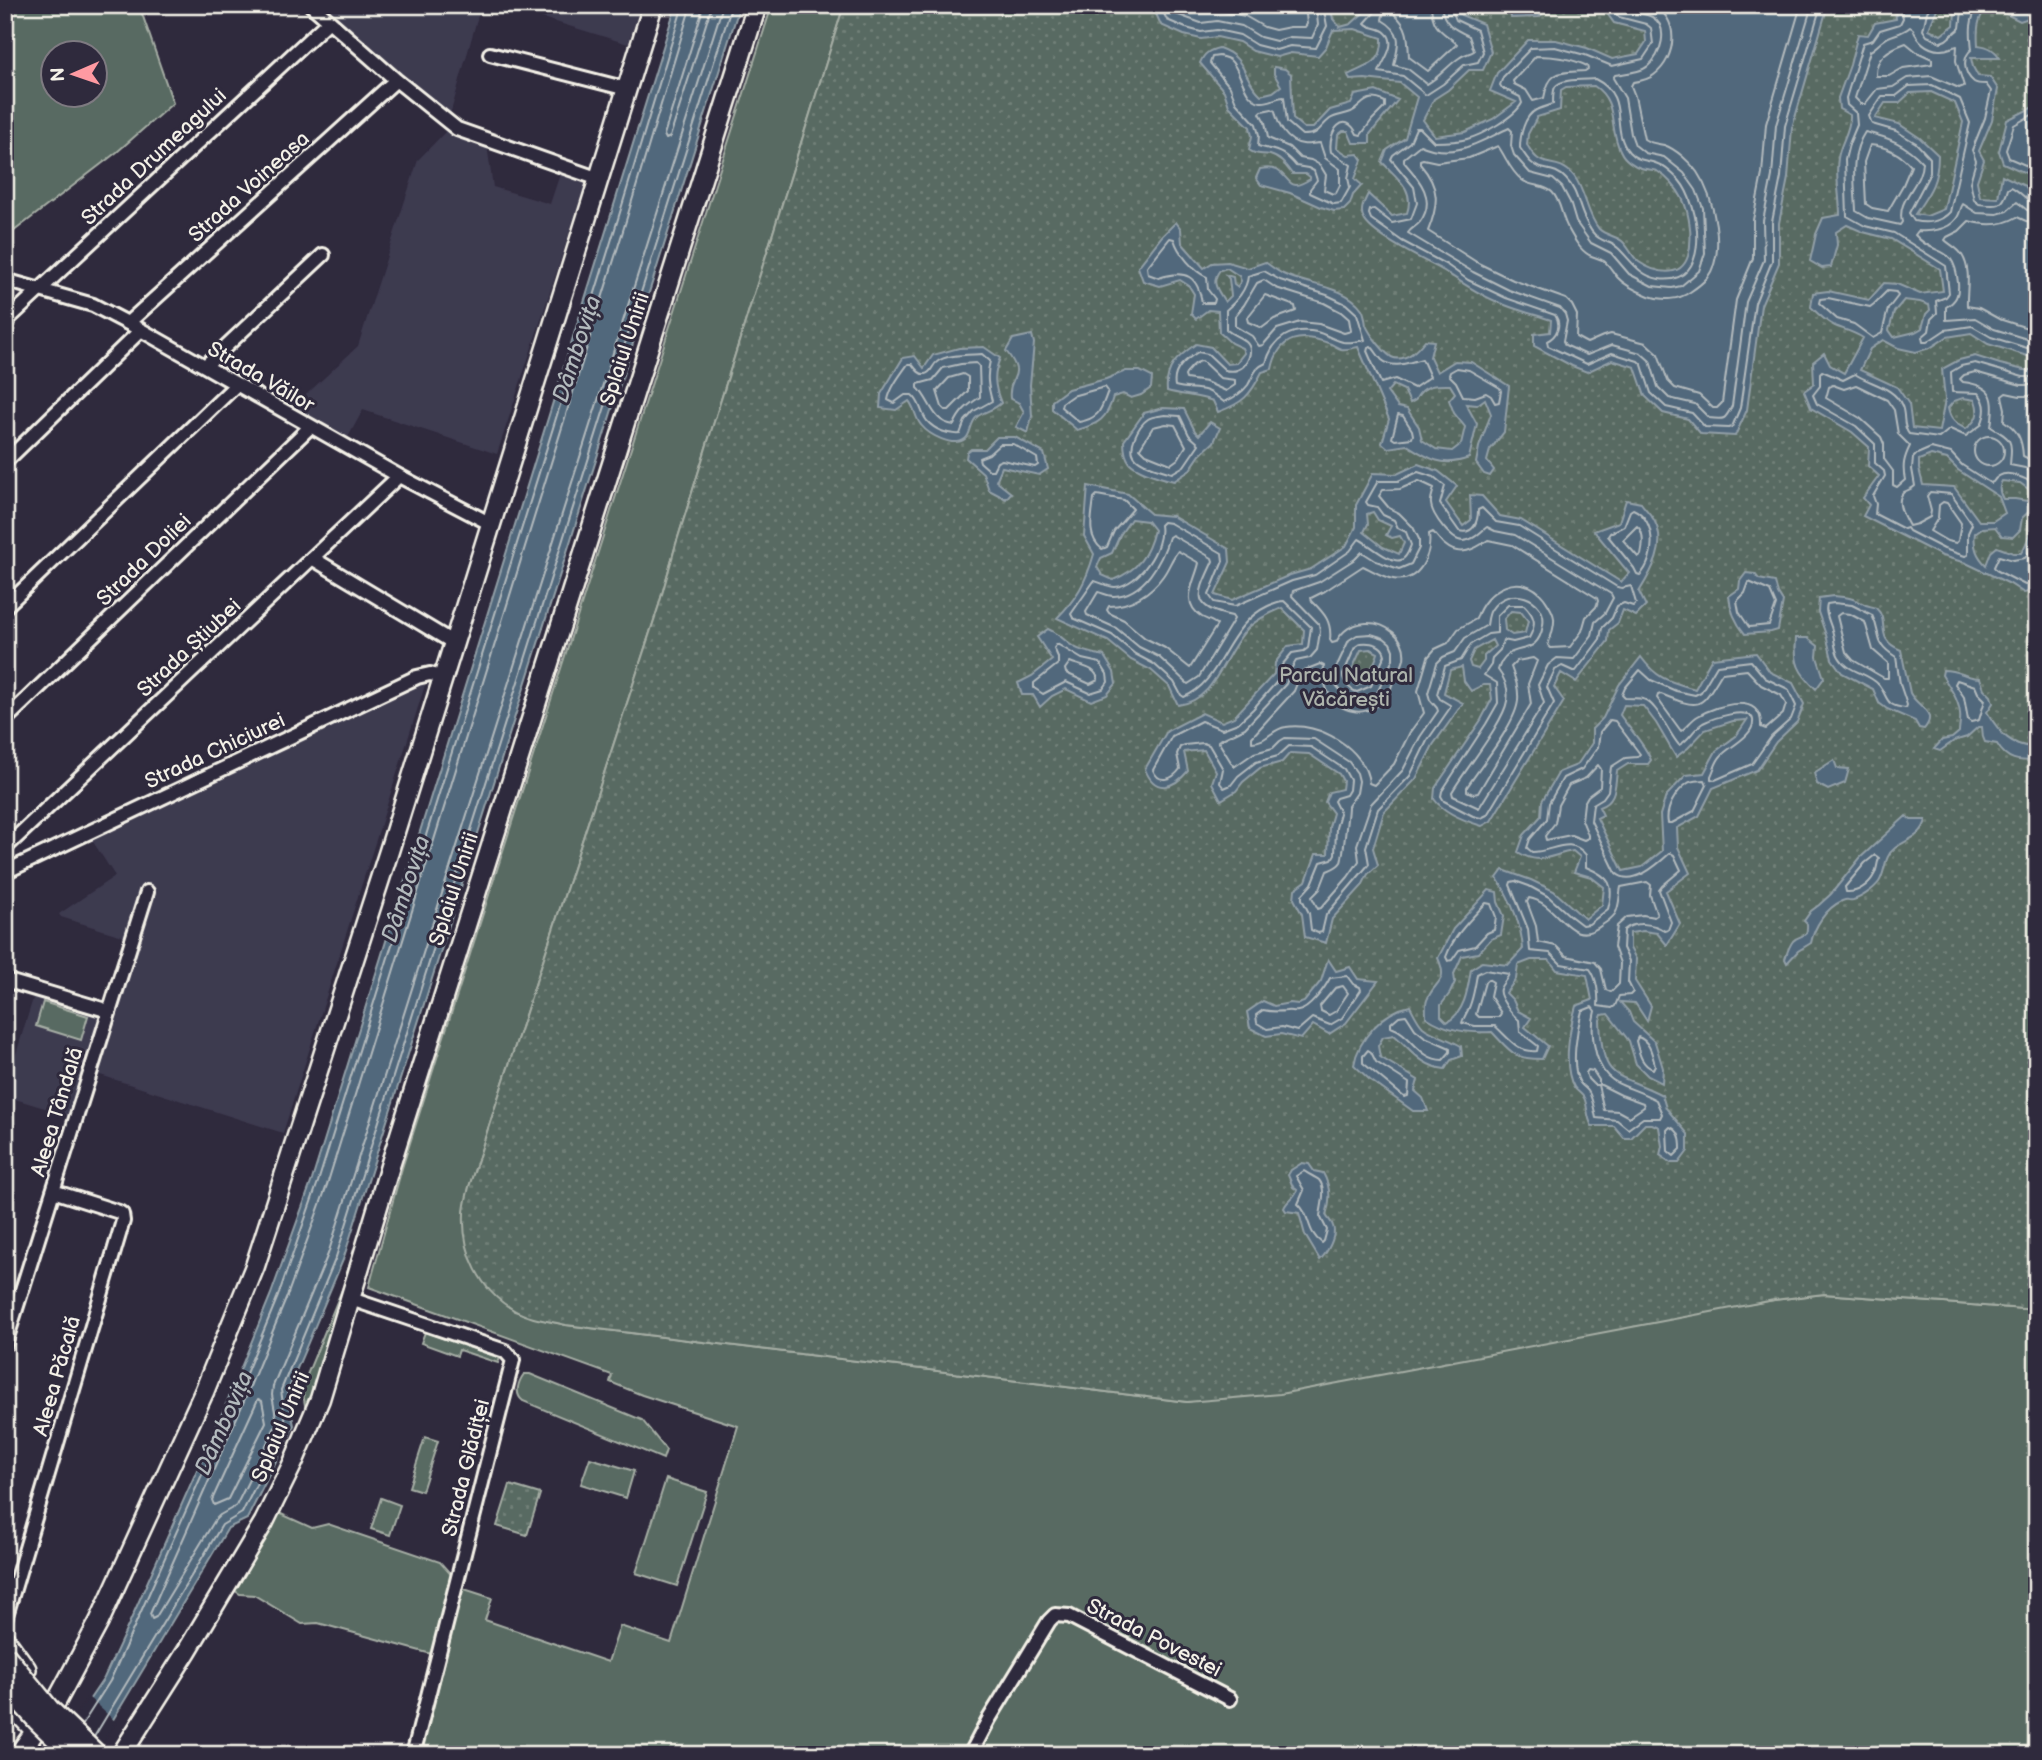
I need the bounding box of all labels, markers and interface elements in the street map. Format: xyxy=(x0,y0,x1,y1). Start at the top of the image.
north arrow xyxy=(38,38,108,108)
text: N xyxy=(47,67,70,82)
street label: Strada Drumeagului xyxy=(76,83,232,231)
street label: Strada Voineasa xyxy=(183,126,315,248)
street label: Splaiul Unirii xyxy=(595,289,655,409)
water label: Dâmbovița xyxy=(547,292,607,406)
street label: Strada Văilor xyxy=(203,336,319,418)
street label: Strada Doliei xyxy=(92,509,196,611)
street label: Strada Știubei xyxy=(132,594,246,702)
park label: Parcul Natural Văcărești xyxy=(1279,663,1413,712)
street label: Strada Chiciurei xyxy=(141,708,289,794)
street label: Splaiul Unirii xyxy=(424,829,484,949)
water label: Dâmbovița xyxy=(376,832,436,946)
street label: Aleea Tândală xyxy=(26,1044,88,1180)
street label: Aleea Păcală xyxy=(28,1313,86,1439)
water label: Dâmbovița xyxy=(189,1367,259,1479)
street label: Splaiul Unirii xyxy=(246,1368,316,1486)
street label: Strada Glădiței xyxy=(437,1397,495,1539)
street label: Strada Povestei xyxy=(1082,1593,1226,1683)

